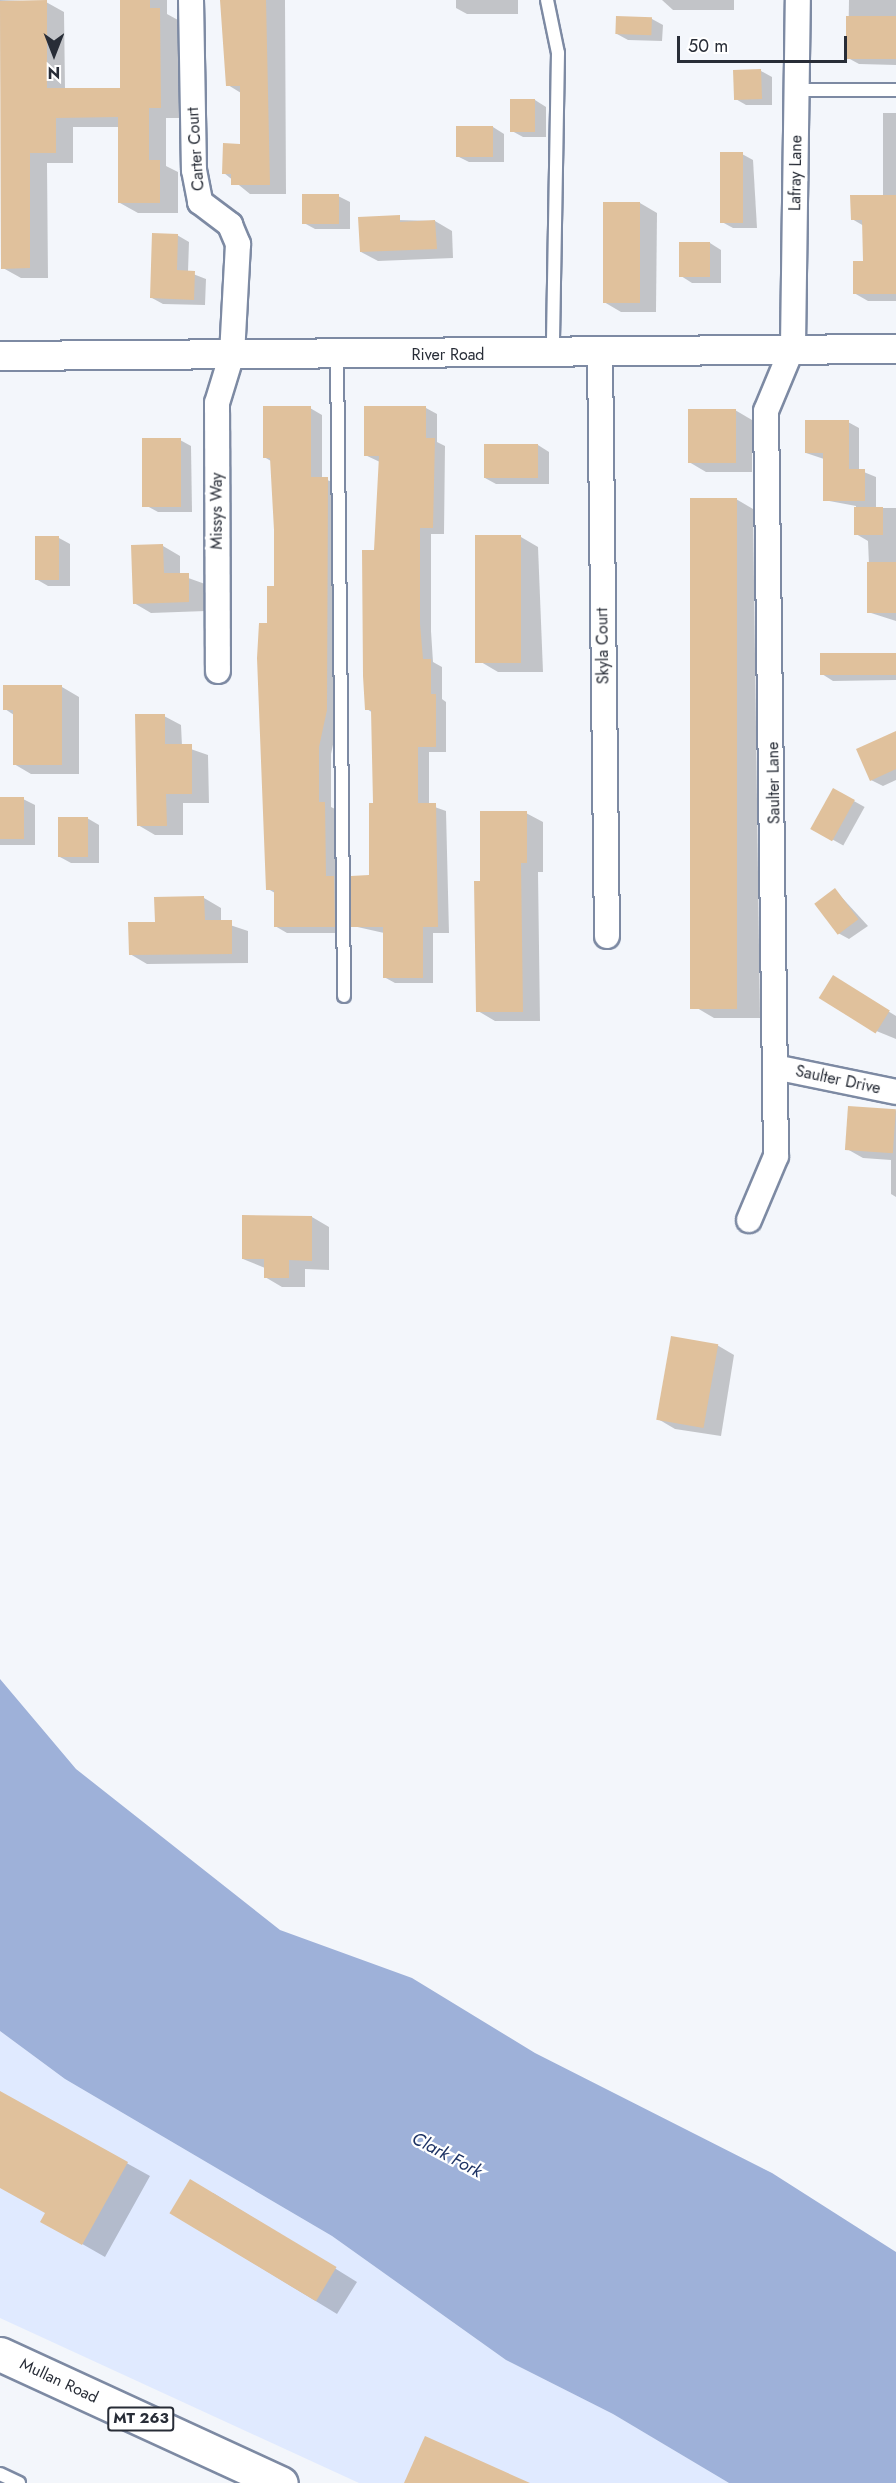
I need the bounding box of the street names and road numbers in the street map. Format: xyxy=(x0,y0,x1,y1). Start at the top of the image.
street label: Carter Court xyxy=(183,106,209,192)
street label: Lafray Lane xyxy=(786,135,806,211)
street label: River Road xyxy=(412,345,484,365)
street label: Missys Way xyxy=(207,472,227,550)
street label: Skyla Court xyxy=(593,607,613,685)
street label: Saulter Lane xyxy=(764,742,784,824)
street label: Saulter Drive xyxy=(794,1062,882,1098)
street label: Mullan Road xyxy=(17,2355,101,2407)
road number: MT 263 xyxy=(106,2407,176,2431)

